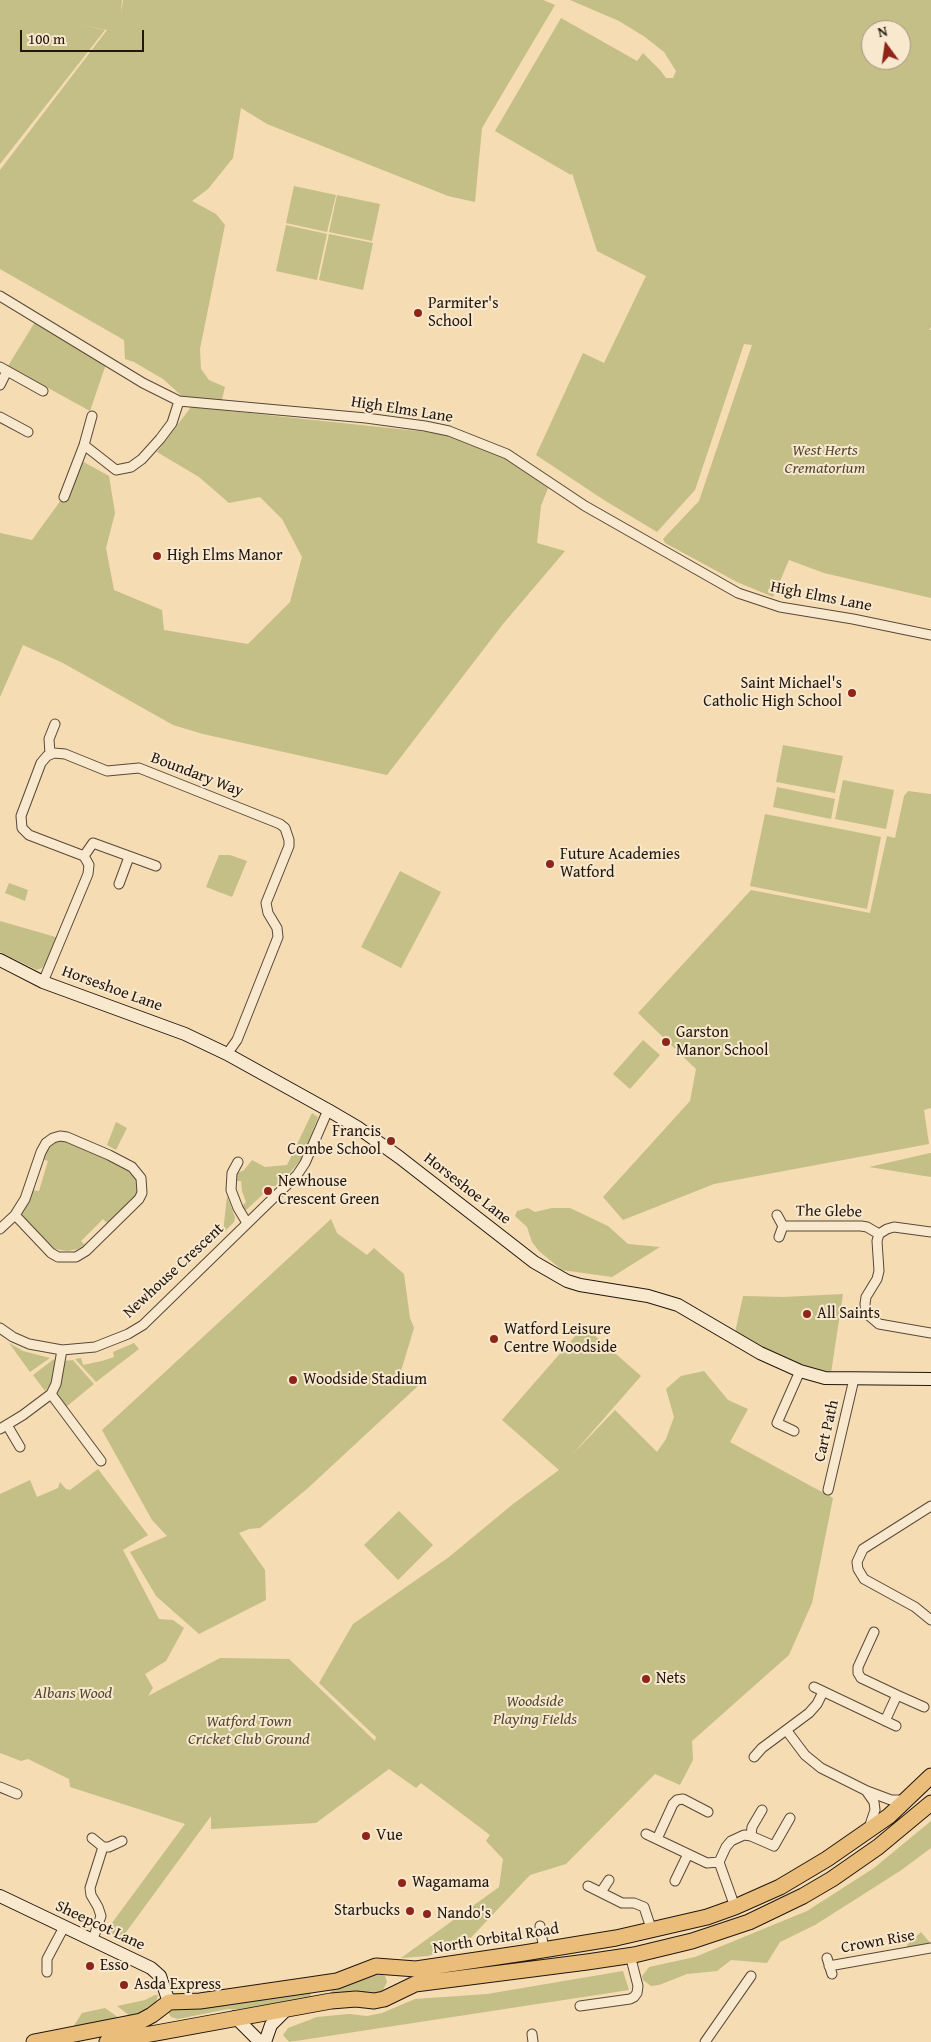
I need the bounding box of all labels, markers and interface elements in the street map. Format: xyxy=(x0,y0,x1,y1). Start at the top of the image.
scale bar xyxy=(22,20,146,52)
north arrow xyxy=(861,20,911,70)
text: N xyxy=(876,21,890,42)
text: 100 m xyxy=(28,28,65,49)
place label: Parmiter's School xyxy=(428,294,499,332)
marker: Parmiter's School xyxy=(412,307,424,319)
street label: High Elms Lane xyxy=(350,392,454,428)
park label: West Herts Crematorium xyxy=(784,441,866,479)
place label: High Elms Manor xyxy=(167,546,283,566)
marker: High Elms Manor xyxy=(151,550,163,562)
street label: High Elms Lane xyxy=(769,578,873,616)
place label: Saint Michael's Catholic High School xyxy=(703,674,842,712)
marker: Saint Michael's Catholic High School xyxy=(846,687,858,699)
street label: Boundary Way xyxy=(148,749,246,801)
place label: Future Academies Watford xyxy=(560,845,680,883)
marker: Future Academies Watford xyxy=(544,858,556,870)
street label: Horseshoe Lane xyxy=(59,962,165,1016)
place label: Garston Manor School xyxy=(676,1023,768,1061)
marker: Garston Manor School xyxy=(660,1036,672,1048)
place label: Francis Combe School xyxy=(287,1122,381,1160)
marker: Francis Combe School xyxy=(385,1135,397,1147)
street label: Horseshoe Lane xyxy=(419,1149,515,1229)
place label: Newhouse Crescent Green xyxy=(278,1172,379,1210)
marker: Newhouse Crescent Green xyxy=(262,1185,274,1197)
street label: The Glebe xyxy=(796,1202,862,1222)
street label: Newhouse Crescent xyxy=(120,1219,228,1323)
place label: All Saints xyxy=(817,1304,880,1324)
marker: All Saints xyxy=(801,1308,813,1320)
place label: Watford Leisure Centre Woodside xyxy=(504,1320,617,1358)
marker: Watford Leisure Centre Woodside xyxy=(488,1333,500,1345)
place label: Woodside Stadium xyxy=(303,1370,427,1390)
marker: Woodside Stadium xyxy=(287,1374,299,1386)
street label: Cart Path xyxy=(811,1398,843,1464)
place label: Nets xyxy=(656,1669,686,1689)
marker: Nets xyxy=(640,1673,652,1685)
park label: Albans Wood xyxy=(34,1684,112,1704)
park label: Woodside Playing Fields xyxy=(493,1692,577,1730)
park label: Watford Town Cricket Club Ground xyxy=(188,1712,310,1750)
place label: Vue xyxy=(376,1826,403,1846)
marker: Vue xyxy=(360,1830,372,1842)
place label: Wagamama xyxy=(412,1873,489,1893)
marker: Wagamama xyxy=(396,1877,408,1889)
street label: Sheepcot Lane xyxy=(52,1897,148,1955)
place label: Starbucks xyxy=(334,1901,400,1921)
place label: Nando's xyxy=(437,1904,491,1924)
marker: Starbucks xyxy=(404,1905,416,1917)
marker: Nando's xyxy=(421,1908,433,1920)
street label: North Orbital Road xyxy=(432,1920,560,1958)
street label: Crown Rise xyxy=(840,1926,916,1958)
place label: Esso xyxy=(100,1956,129,1976)
marker: Esso xyxy=(84,1960,96,1972)
place label: Asda Express xyxy=(134,1975,221,1995)
marker: Asda Express xyxy=(118,1979,130,1991)

